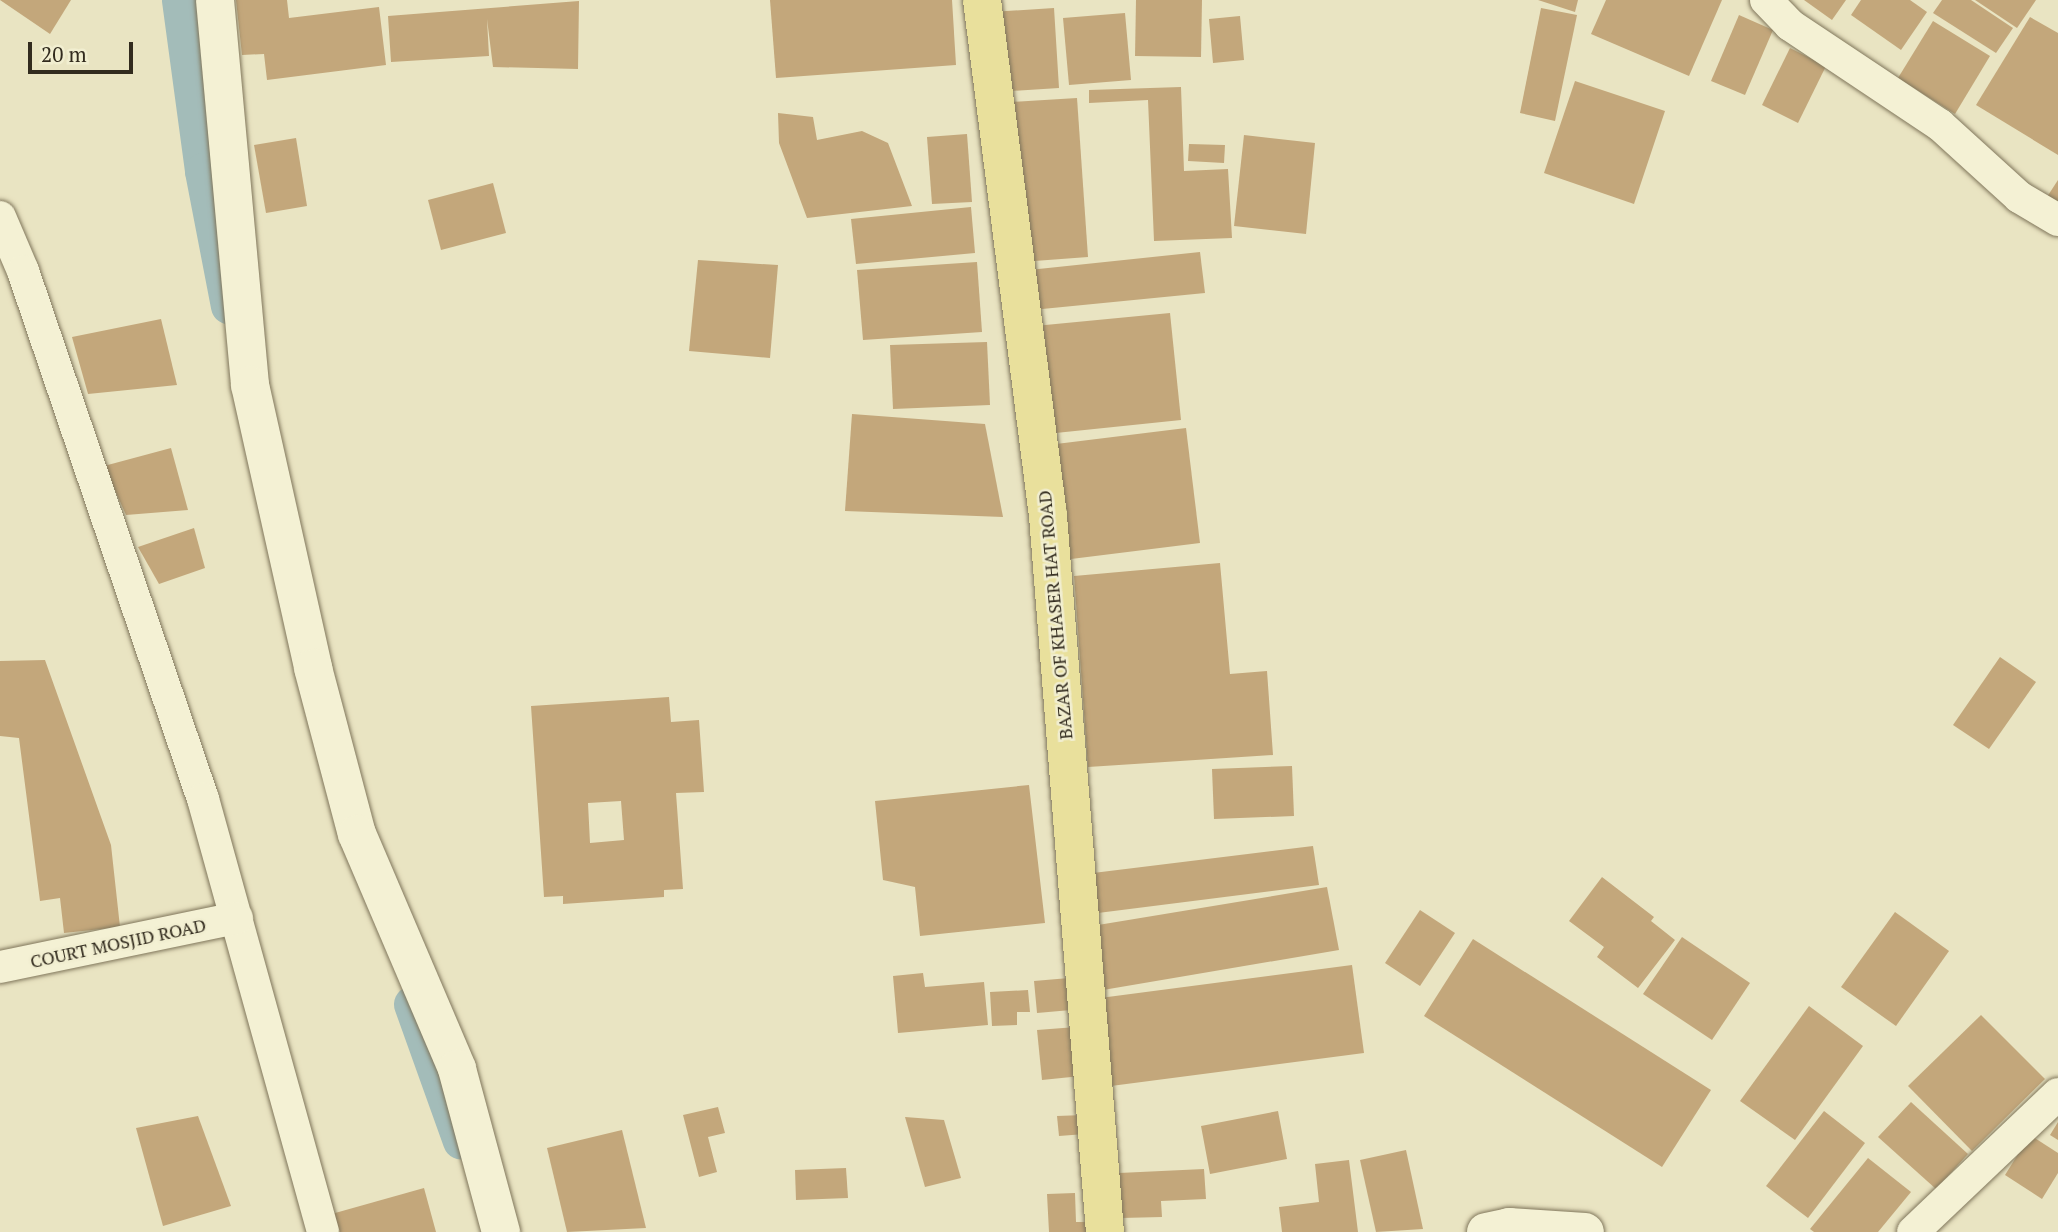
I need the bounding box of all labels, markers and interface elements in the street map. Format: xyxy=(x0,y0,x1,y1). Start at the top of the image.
scale bar xyxy=(32,28,136,72)
text: 20 m xyxy=(41,40,87,68)
street label: BAZAR OF KHASER HAT ROAD xyxy=(1033,490,1077,740)
street label: COURT MOSJID ROAD xyxy=(28,914,208,972)

